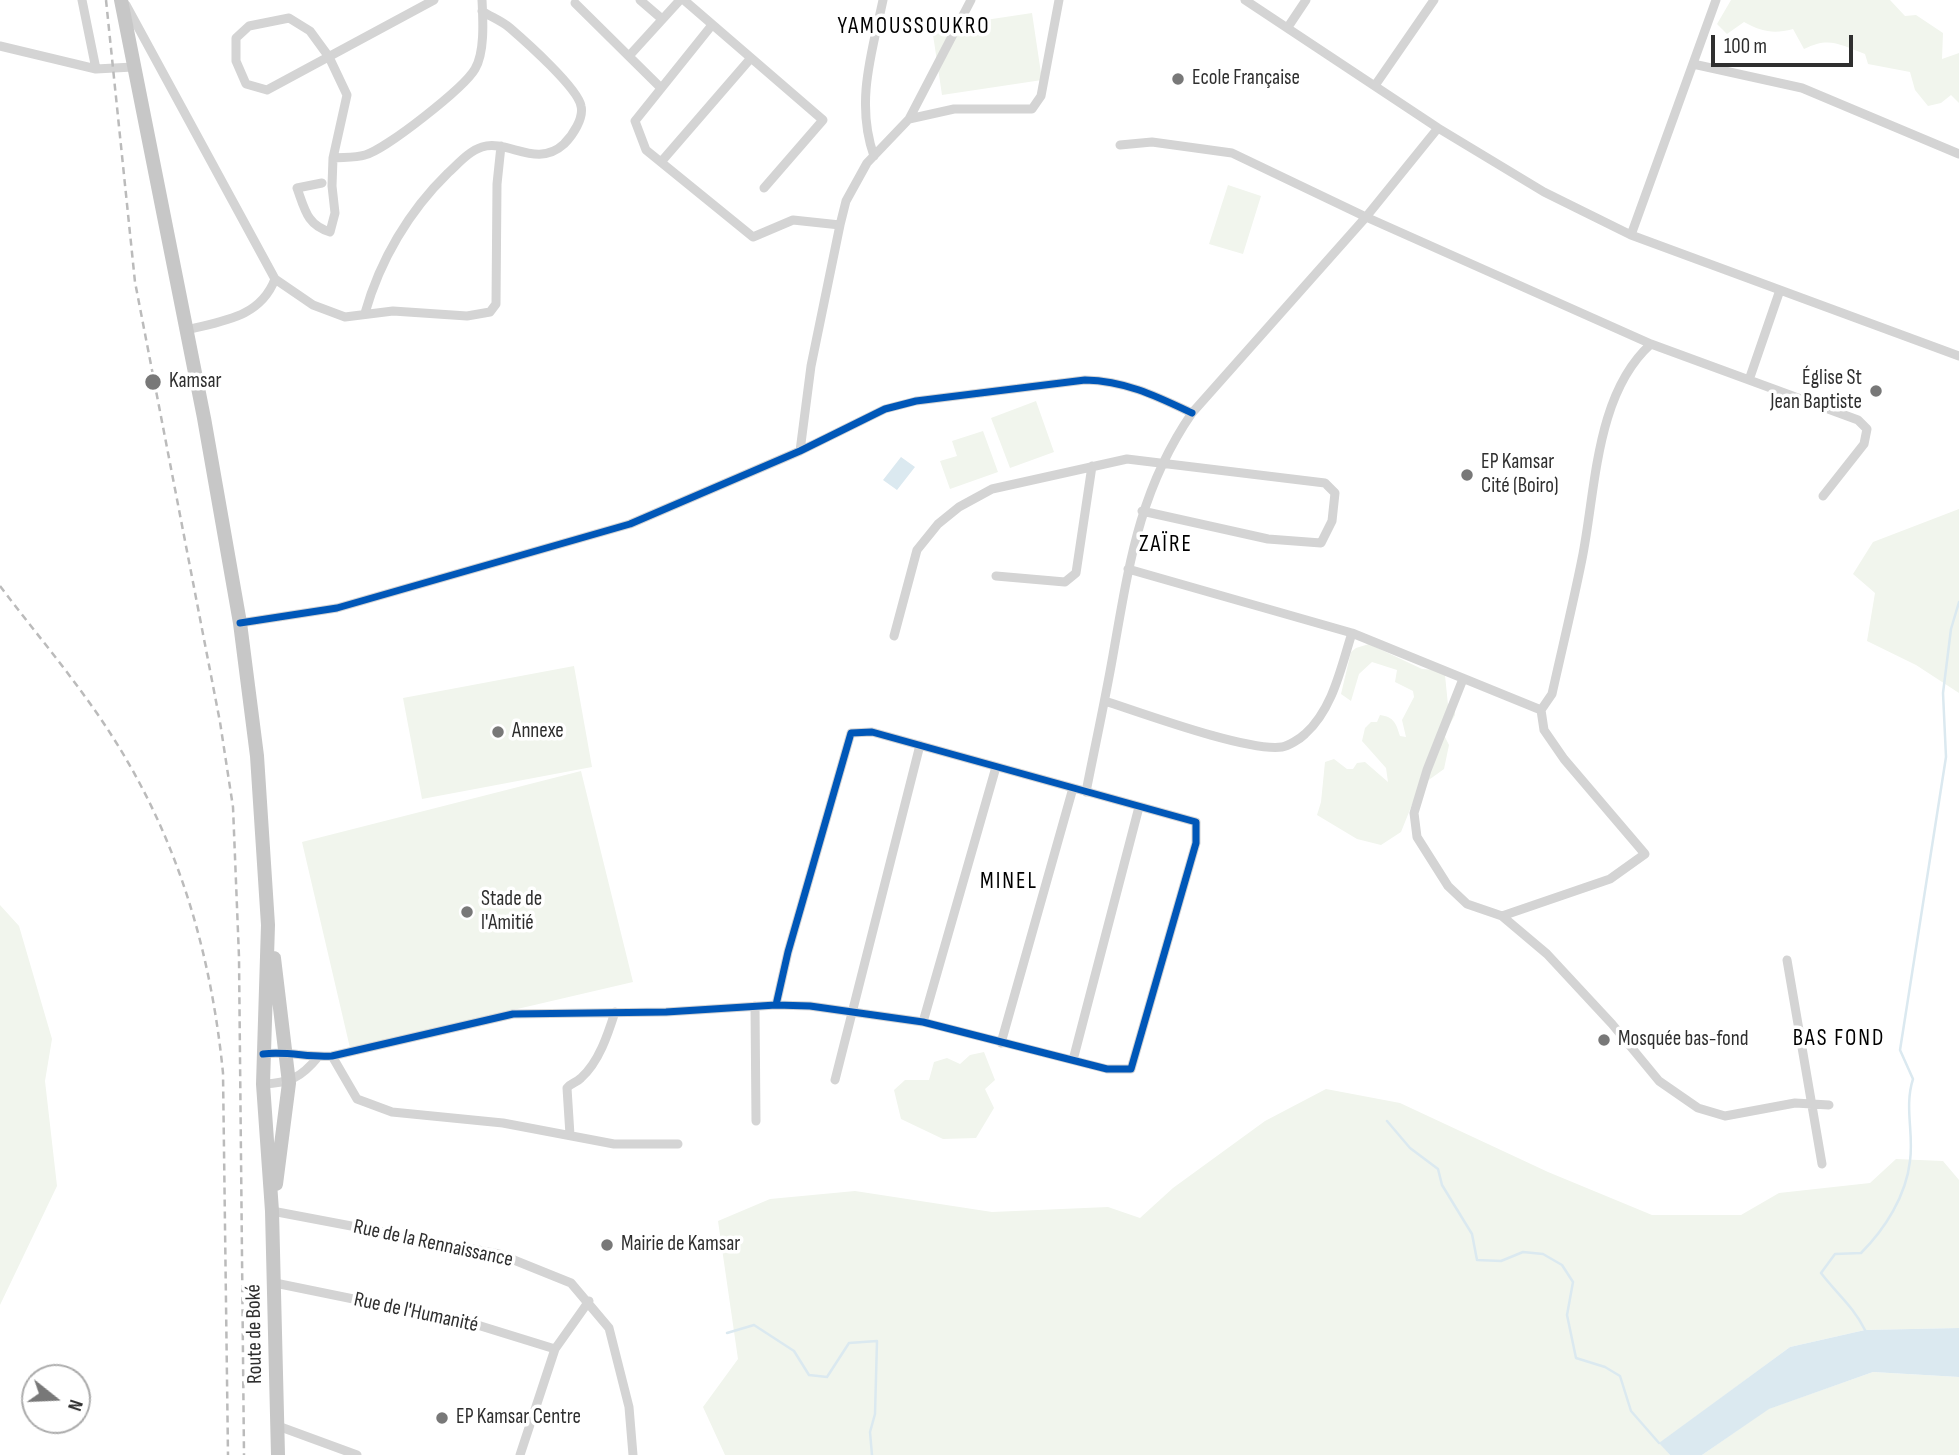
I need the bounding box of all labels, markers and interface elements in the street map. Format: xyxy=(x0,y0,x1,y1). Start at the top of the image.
district label: YAMOUSSOUKRO xyxy=(839,13,989,41)
scale bar xyxy=(1714,21,1856,65)
text: 100 m xyxy=(1724,34,1767,59)
place label: Ecole Française xyxy=(1192,66,1300,92)
marker: Ecole Française xyxy=(1170,71,1186,87)
place label: Église St Jean Baptiste xyxy=(1770,366,1862,416)
place label: Kamsar xyxy=(169,369,222,395)
marker: Kamsar xyxy=(143,372,163,392)
marker: Église St Jean Baptiste xyxy=(1868,383,1884,399)
place label: EP Kamsar Cité (Boiro) xyxy=(1481,450,1559,500)
marker: EP Kamsar Cité (Boiro) xyxy=(1459,467,1475,483)
district label: ZAÏRE xyxy=(1140,531,1192,559)
place label: Annexe xyxy=(512,719,564,745)
marker: Annexe xyxy=(490,724,506,740)
district label: MINEL xyxy=(981,868,1037,896)
place label: Stade de l'Amitié xyxy=(481,887,542,937)
marker: Stade de l'Amitié xyxy=(459,904,475,920)
district label: BAS FOND xyxy=(1794,1025,1884,1053)
place label: Mosquée bas-fond xyxy=(1618,1027,1749,1053)
marker: Mosquée bas-fond xyxy=(1596,1032,1612,1048)
street label: Rue de la Rennaissance xyxy=(351,1215,515,1273)
place label: Mairie de Kamsar xyxy=(621,1232,740,1258)
marker: Mairie de Kamsar xyxy=(599,1237,615,1253)
street label: Route de Boké xyxy=(242,1284,268,1384)
street label: Rue de l'Humanité xyxy=(351,1288,481,1338)
north arrow xyxy=(21,1364,91,1434)
text: N xyxy=(62,1397,87,1413)
place label: EP Kamsar Centre xyxy=(456,1405,581,1431)
marker: EP Kamsar Centre xyxy=(434,1410,450,1426)

